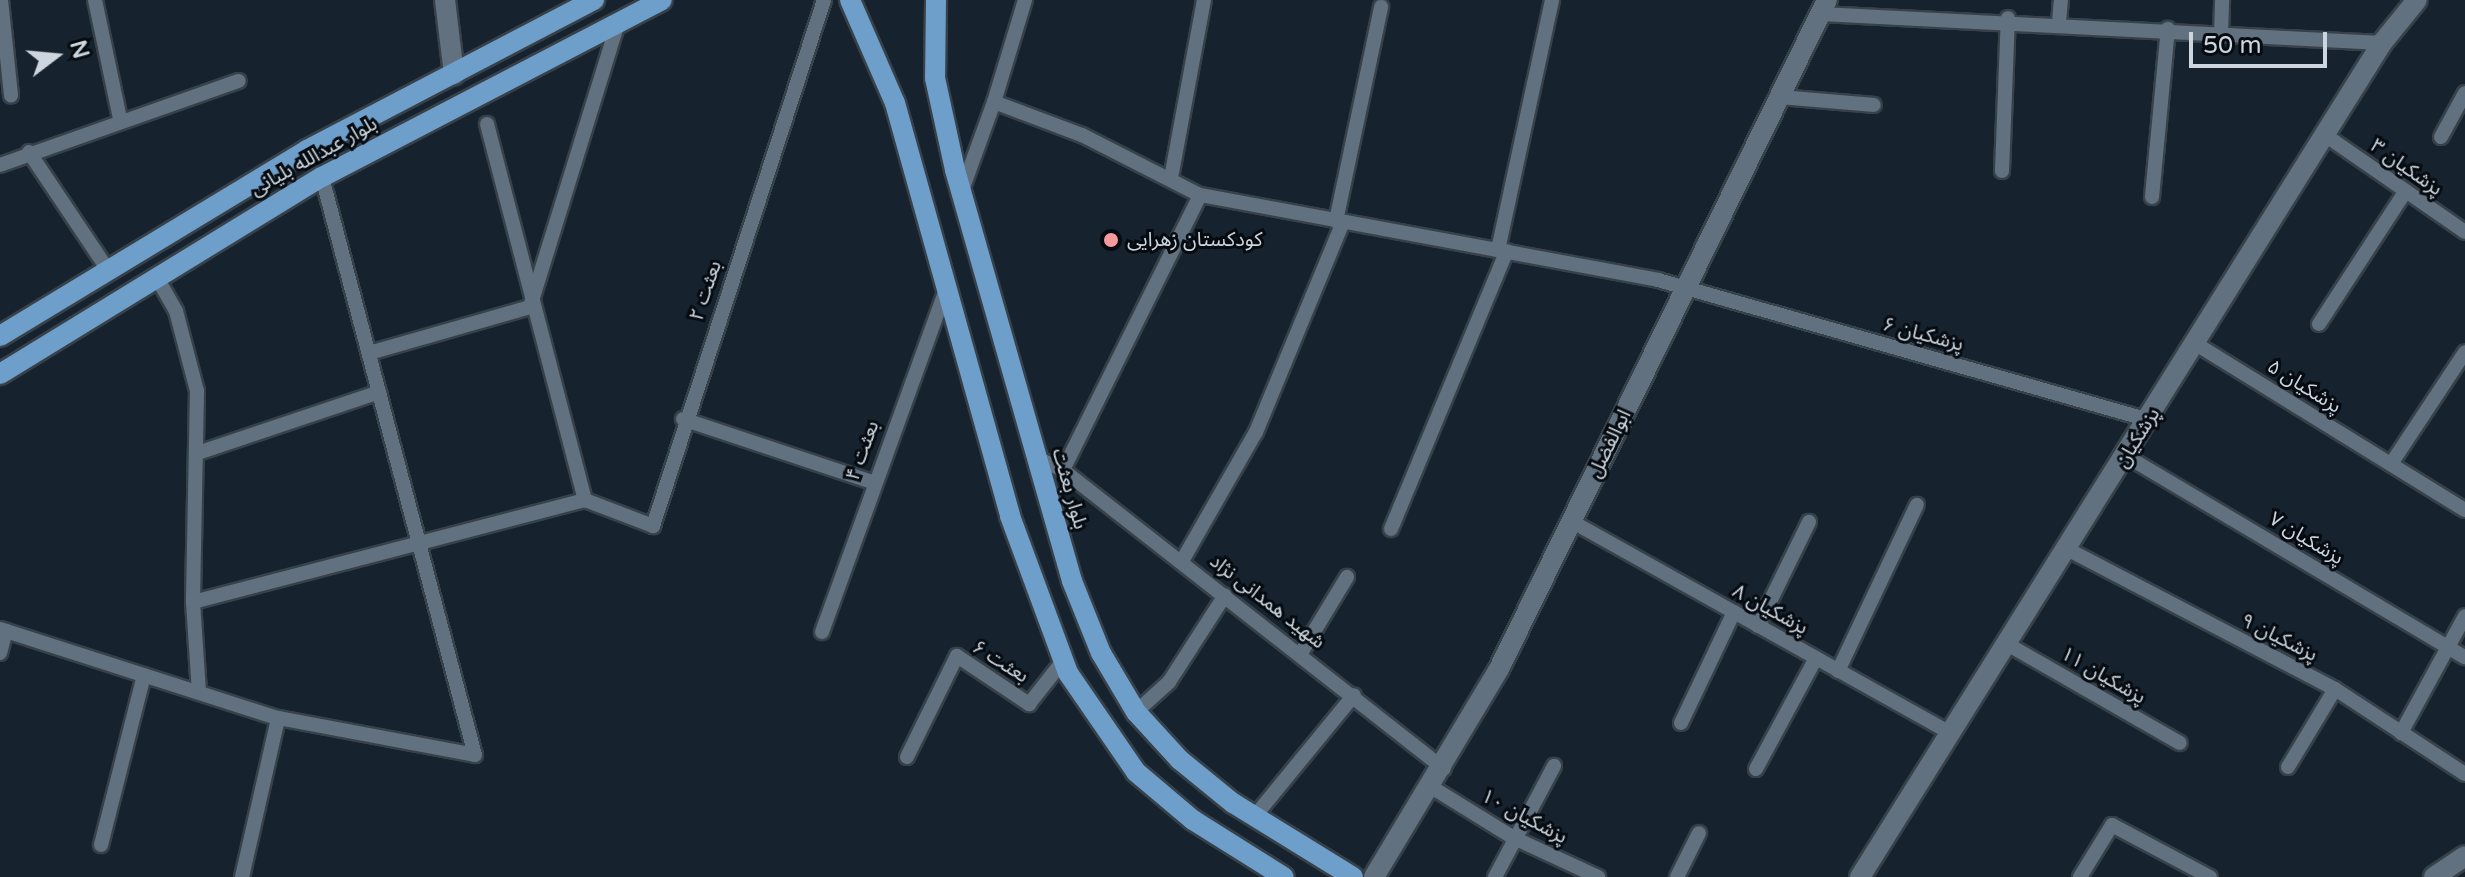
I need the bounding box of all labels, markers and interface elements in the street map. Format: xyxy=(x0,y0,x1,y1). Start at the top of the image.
north arrow xyxy=(16,16,96,96)
scale bar xyxy=(2193,16,2331,66)
text: 50 m xyxy=(2203,31,2261,60)
text: N xyxy=(64,37,94,61)
street label: بلوار عبدالله بلیانی xyxy=(246,112,382,202)
street label: پزشکیان ۳ xyxy=(2365,134,2447,202)
place label: کودکستان زهرایی xyxy=(1127,228,1263,252)
marker: کودکستان زهرایی xyxy=(1102,231,1120,249)
street label: بعثت ۲ xyxy=(685,258,727,324)
street label: پزشکیان ۶ xyxy=(1880,313,1966,357)
street label: پزشکیان ۵ xyxy=(2263,355,2345,419)
street label: پزشکیان xyxy=(2110,404,2166,472)
street label: ابوالفضل xyxy=(1583,406,1637,482)
street label: بعثت ۴ xyxy=(841,418,885,484)
street label: بلوار بعثت xyxy=(1046,446,1092,532)
street label: پزشکیان ۷ xyxy=(2264,507,2348,571)
street label: شهید همدانی نژاد xyxy=(1204,549,1330,655)
street label: پزشکیان ۸ xyxy=(1728,579,1812,641)
street label: پزشکیان ۹ xyxy=(2237,609,2321,667)
street label: بعثت ۶ xyxy=(967,635,1033,689)
street label: پزشکیان ۱۱ xyxy=(2056,642,2150,710)
street label: پزشکیان ۱۰ xyxy=(1477,784,1571,850)

